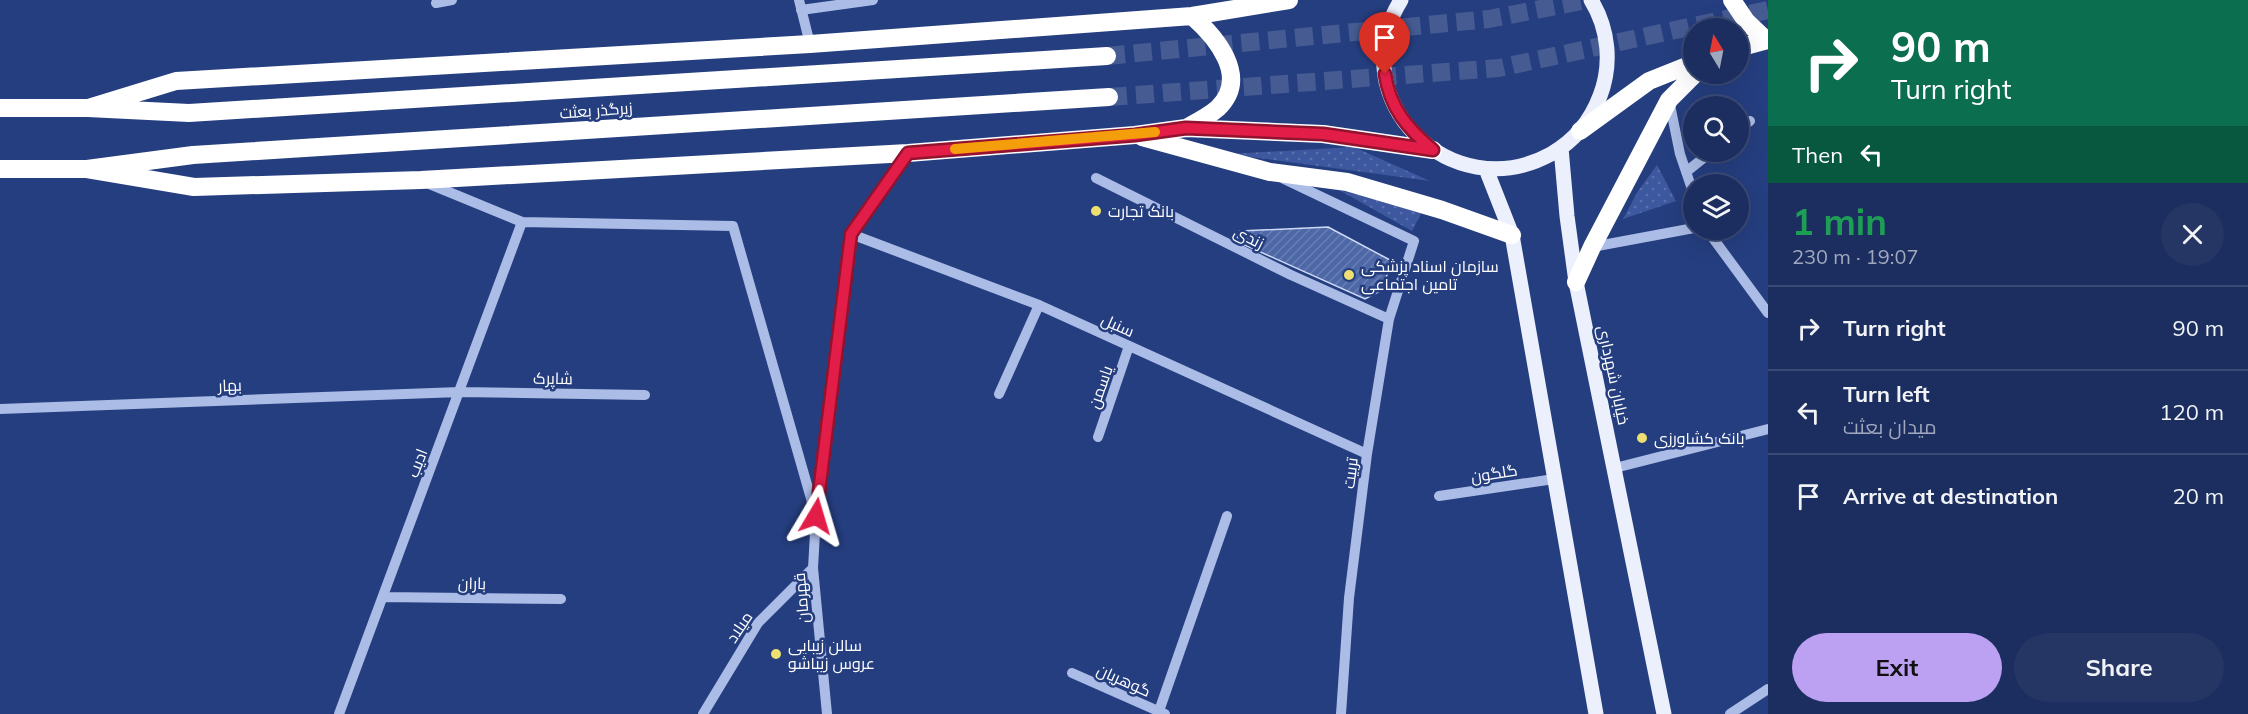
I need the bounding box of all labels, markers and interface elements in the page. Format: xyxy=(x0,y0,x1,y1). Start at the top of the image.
pin xyxy=(1359,12,1410,74)
north arrow xyxy=(1683,18,1749,84)
map controls xyxy=(1683,18,1749,240)
text: 90 m xyxy=(1891,20,1991,73)
icon: arrive xyxy=(1368,21,1401,54)
icon: right xyxy=(1792,24,1870,102)
text: Turn right xyxy=(1891,72,2011,106)
button: search xyxy=(1683,96,1749,162)
street label: زیرگذر بعثت xyxy=(559,97,633,123)
icon: left xyxy=(1855,138,1888,171)
text: Then xyxy=(1792,141,1843,169)
button: layers xyxy=(1683,174,1749,240)
text: 1 min xyxy=(1792,199,1887,244)
place label: بانک تجارت xyxy=(1108,201,1174,221)
button: close xyxy=(2161,203,2224,266)
marker: بانک تجارت xyxy=(1089,204,1103,218)
street label: زندی xyxy=(1230,221,1267,254)
text: 230 m · 19:07 xyxy=(1792,244,1918,269)
place label: سازمان اسناد پزشکی تامین اجتماعی xyxy=(1361,256,1499,295)
marker: سازمان اسناد پزشکی تامین اجتماعی xyxy=(1342,268,1356,282)
street label: سنبل xyxy=(1098,309,1138,342)
icon: right xyxy=(1792,312,1825,345)
text: Turn right xyxy=(1843,314,1946,342)
text: 90 m xyxy=(2173,314,2224,342)
street label: خیابان شهرداری xyxy=(1593,323,1634,427)
street label: یاسمن xyxy=(1083,362,1118,411)
street label: شاپرک xyxy=(533,368,573,390)
street label: بهار xyxy=(217,375,242,396)
text: Turn left xyxy=(1843,380,1930,408)
icon: left xyxy=(1792,396,1825,429)
text: 120 m xyxy=(2159,398,2224,426)
text: میدان بعثت xyxy=(1843,414,1937,439)
place label: بانک کشاورزی xyxy=(1654,428,1744,449)
marker: بانک کشاورزی xyxy=(1635,431,1649,445)
street label: ادیب xyxy=(402,446,432,480)
street label: تربیت xyxy=(1338,456,1362,490)
street label: گلگون xyxy=(1469,459,1519,488)
icon: arrive xyxy=(1792,480,1825,513)
text: Arrive at destination xyxy=(1843,482,2058,510)
text: 20 m xyxy=(2173,482,2224,510)
position arrow xyxy=(784,484,848,548)
street label: قهرمان xyxy=(789,572,814,624)
street label: باران xyxy=(458,573,486,594)
street label: میلاد xyxy=(721,608,757,646)
button: Exit xyxy=(1792,633,2002,702)
button: Share xyxy=(2014,633,2224,702)
place label: سالن زیبایی عروس زیباشو xyxy=(788,635,875,674)
marker: سالن زیبایی عروس زیباشو xyxy=(769,647,783,661)
street label: گوهریان xyxy=(1093,659,1154,702)

